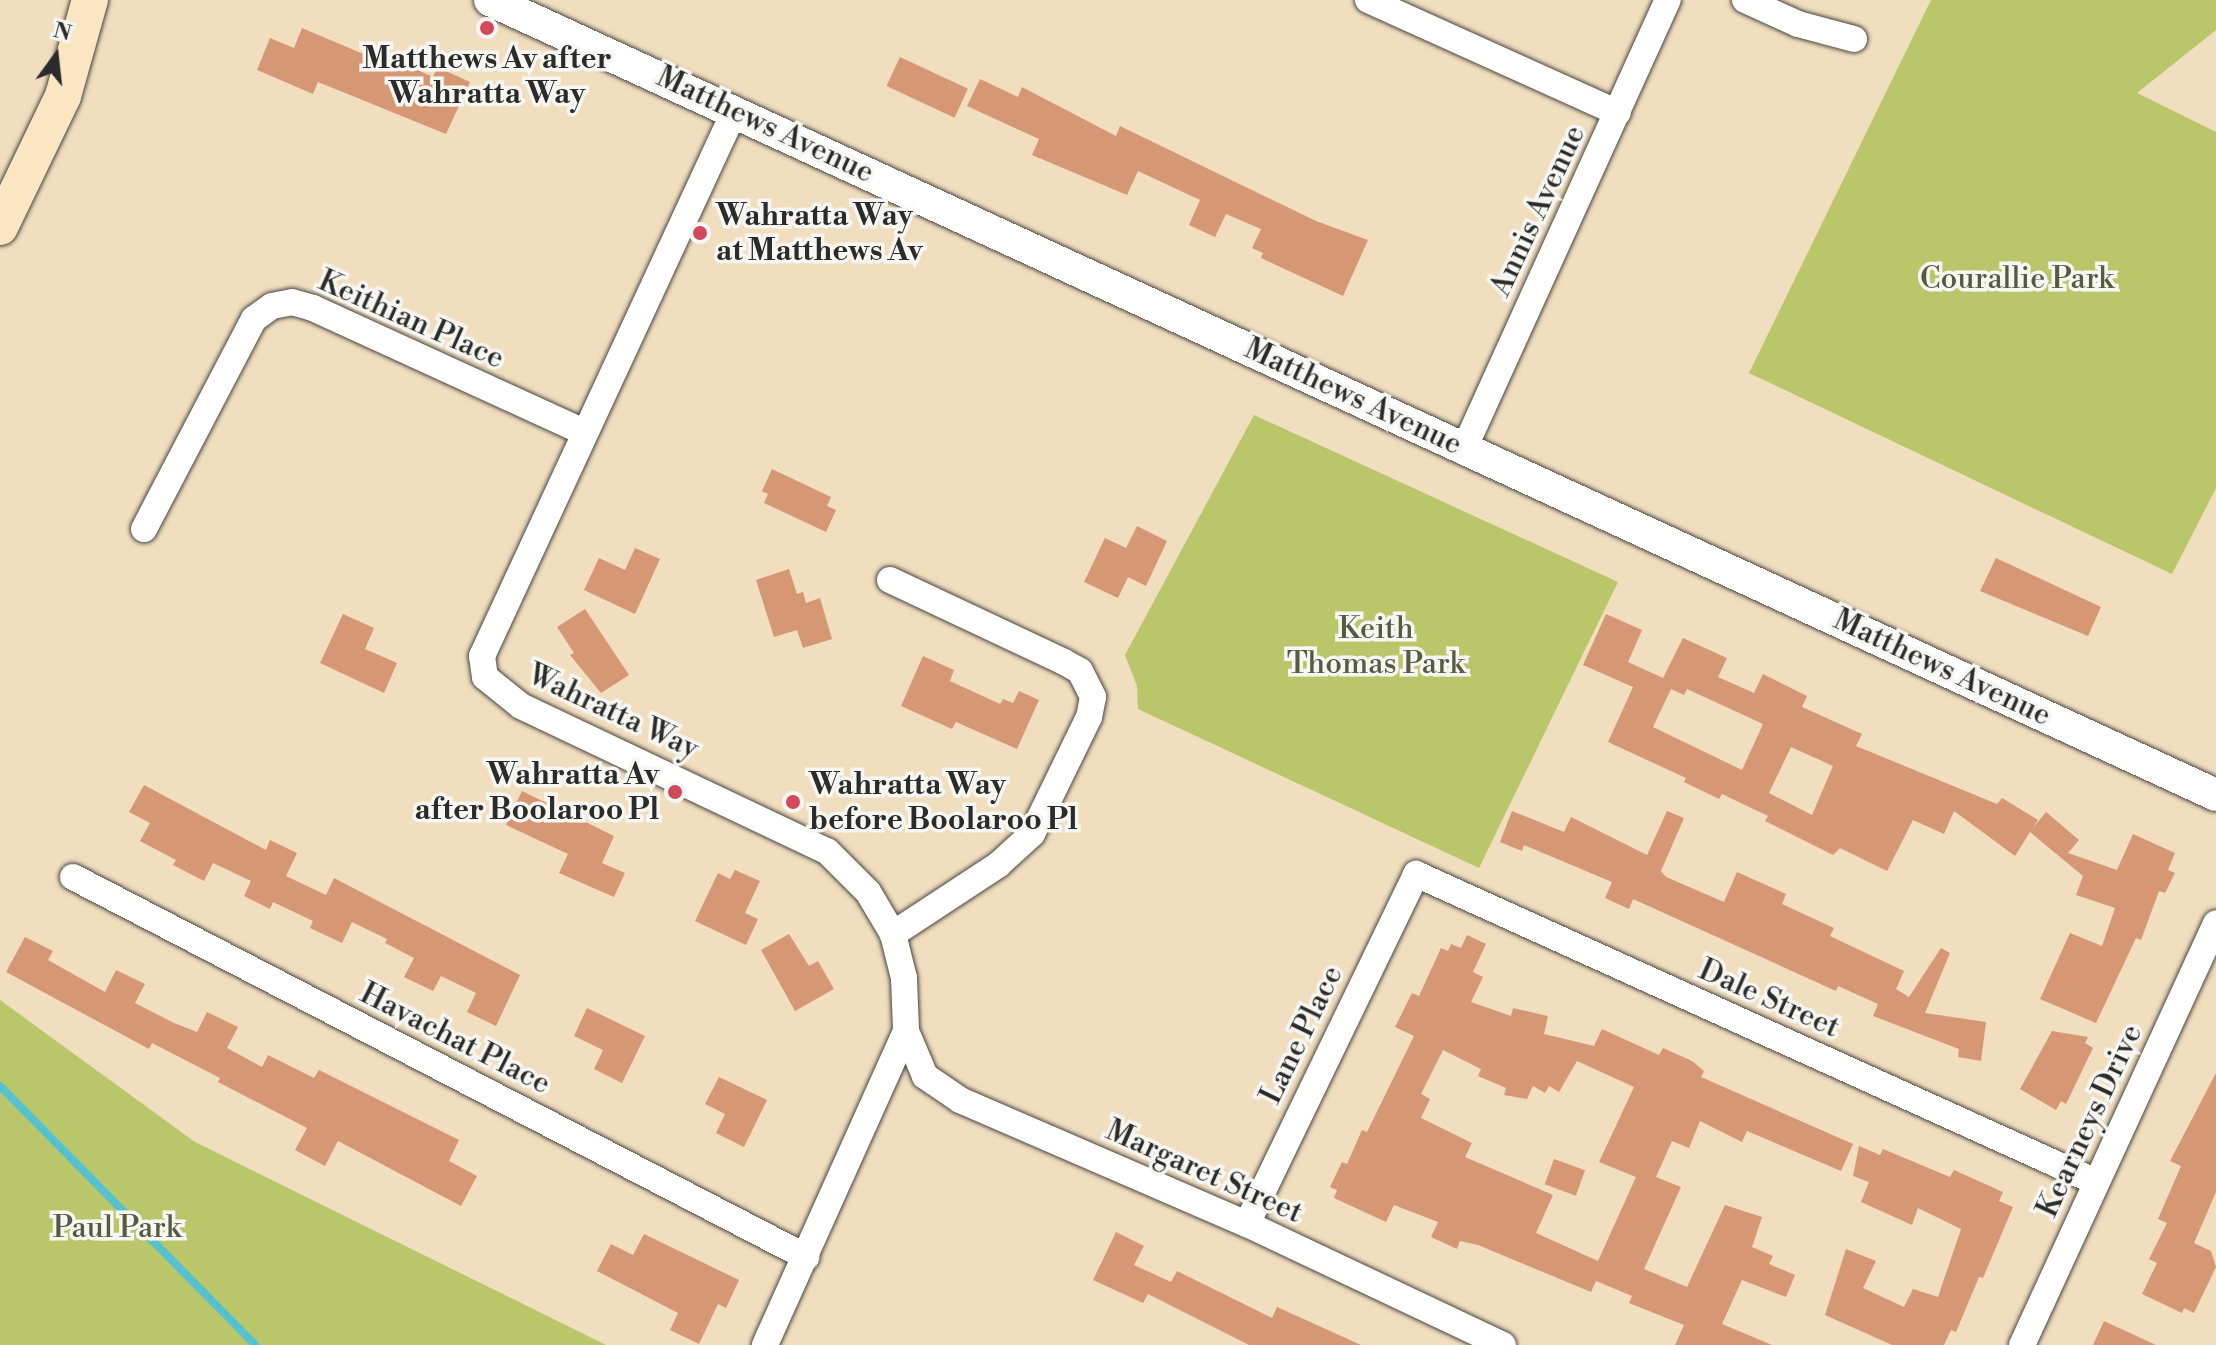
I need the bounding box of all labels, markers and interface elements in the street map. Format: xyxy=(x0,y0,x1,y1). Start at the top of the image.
north arrow xyxy=(16,16,96,96)
text: N xyxy=(50,17,74,48)
marker: Matthews Av after Wahratta Way xyxy=(478,19,496,37)
place label: Matthews Av after Wahratta Way xyxy=(362,41,612,112)
street label: Matthews Avenue xyxy=(651,59,879,191)
street label: Annis Avenue xyxy=(1483,120,1593,302)
place label: Wahratta Way at Matthews Av xyxy=(716,198,922,268)
marker: Wahratta Way at Matthews Av xyxy=(691,224,709,242)
park label: Courallie Park xyxy=(1920,261,2114,297)
street label: Keithian Place xyxy=(313,263,509,377)
street label: Matthews Avenue xyxy=(1239,331,1467,463)
street label: Matthews Avenue xyxy=(1828,602,2056,734)
park label: Keith Thomas Park xyxy=(1287,611,1465,682)
street label: Wahratta Way xyxy=(522,657,704,767)
place label: Wahratta Av after Boolaroo Pl xyxy=(414,757,659,828)
place label: Wahratta Way before Boolaroo Pl xyxy=(809,767,1078,838)
marker: Wahratta Av after Boolaroo Pl xyxy=(666,783,684,801)
marker: Wahratta Way before Boolaroo Pl xyxy=(784,793,802,811)
street label: Dale Street xyxy=(1693,952,1845,1046)
street label: Lane Place xyxy=(1253,960,1351,1110)
street label: Havachat Place xyxy=(354,976,556,1102)
street label: Kearneys Drive xyxy=(2030,1019,2150,1223)
street label: Margaret Street xyxy=(1100,1113,1308,1231)
park label: Paul Park xyxy=(53,1210,181,1246)

